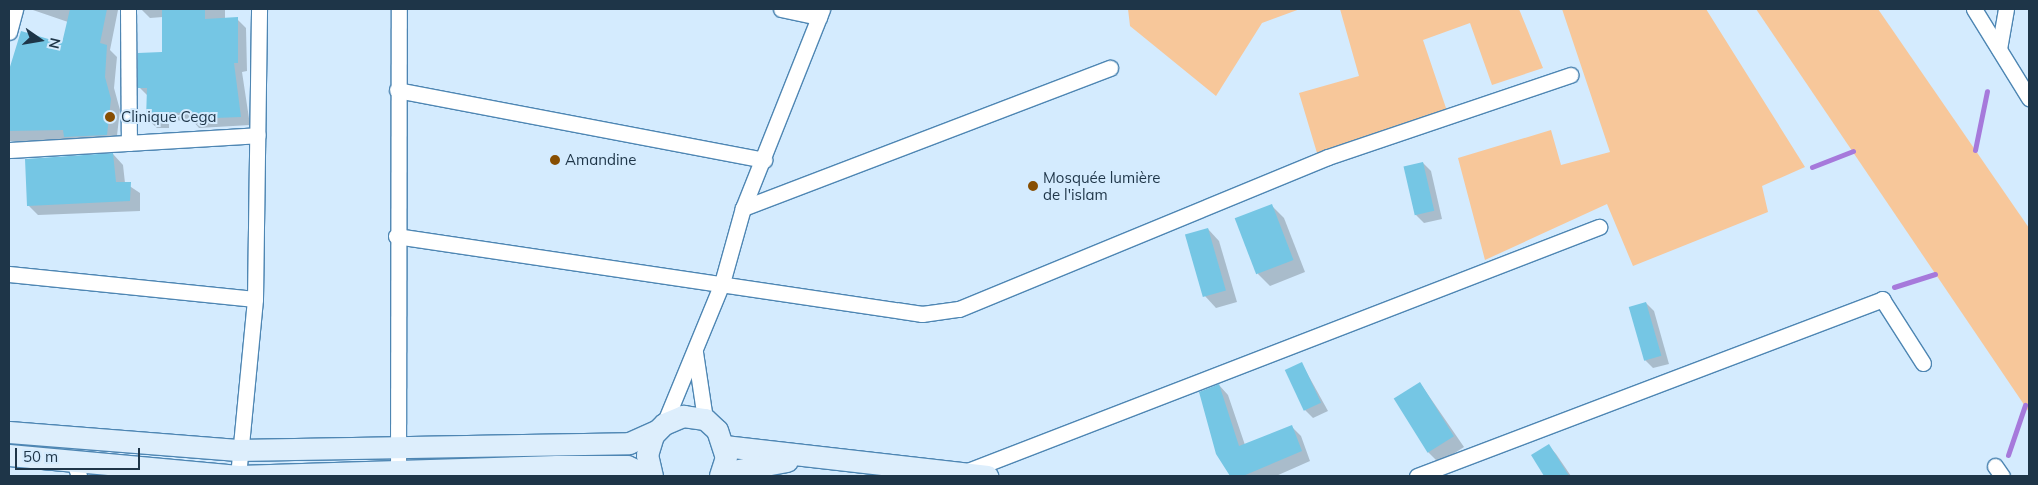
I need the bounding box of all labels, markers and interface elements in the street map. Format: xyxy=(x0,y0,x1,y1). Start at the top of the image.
north arrow xyxy=(15,15,65,65)
text: N xyxy=(45,36,65,51)
place label: Clinique Cega xyxy=(121,108,216,126)
marker: Clinique Cega xyxy=(103,110,117,124)
place label: Amandine xyxy=(565,151,637,169)
marker: Amandine xyxy=(549,154,561,166)
place label: Mosquée lumière de l'islam xyxy=(1043,168,1160,203)
marker: Mosquée lumière de l'islam xyxy=(1027,180,1039,192)
scale bar xyxy=(18,438,142,470)
text: 50 m xyxy=(23,447,58,466)

